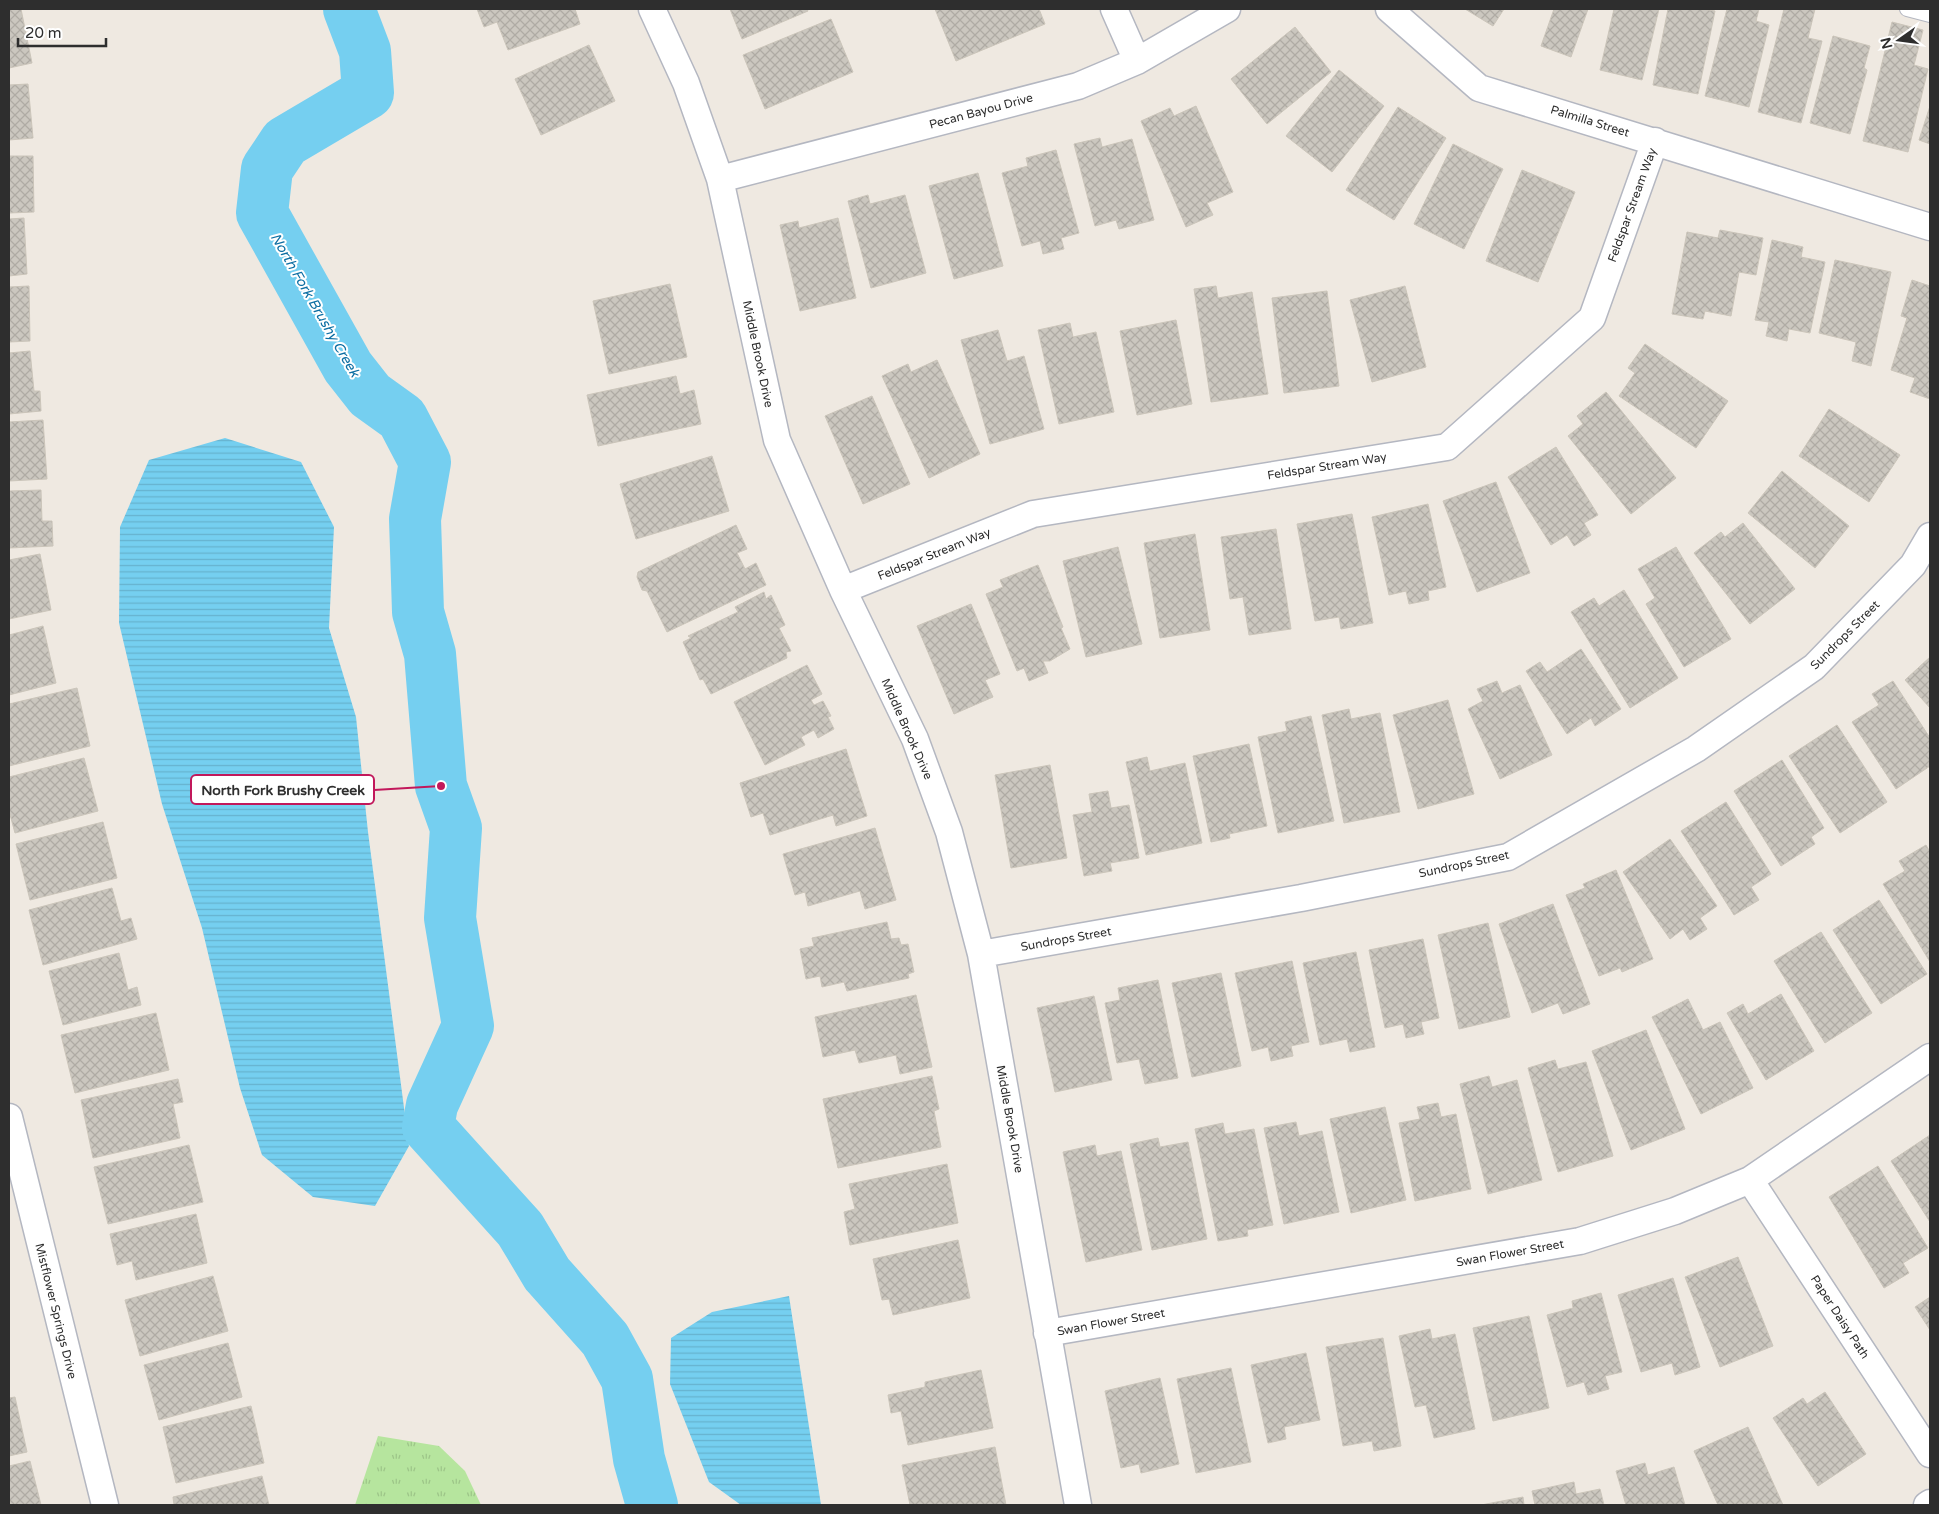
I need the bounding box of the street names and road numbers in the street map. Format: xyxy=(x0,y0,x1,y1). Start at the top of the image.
street label: Pecan Bayou Drive xyxy=(928,90,1035,132)
street label: Palmilla Street xyxy=(1549,102,1631,140)
street label: Feldspar Stream Way xyxy=(1605,145,1659,264)
street label: Middle Brook Drive xyxy=(740,299,776,409)
street label: Feldspar Stream Way xyxy=(1266,450,1388,482)
street label: Feldspar Stream Way xyxy=(876,525,993,583)
street label: Sundrops Street xyxy=(1808,597,1883,672)
street label: Middle Brook Drive xyxy=(878,676,936,782)
street label: Sundrops Street xyxy=(1418,848,1511,880)
street label: Sundrops Street xyxy=(1020,924,1113,954)
street label: Middle Brook Drive xyxy=(994,1064,1026,1174)
street label: Swan Flower Street xyxy=(1455,1237,1565,1269)
street label: Mistflower Springs Drive xyxy=(32,1242,80,1380)
street label: Paper Daisy Path xyxy=(1808,1273,1872,1361)
street label: Swan Flower Street xyxy=(1056,1306,1166,1338)

